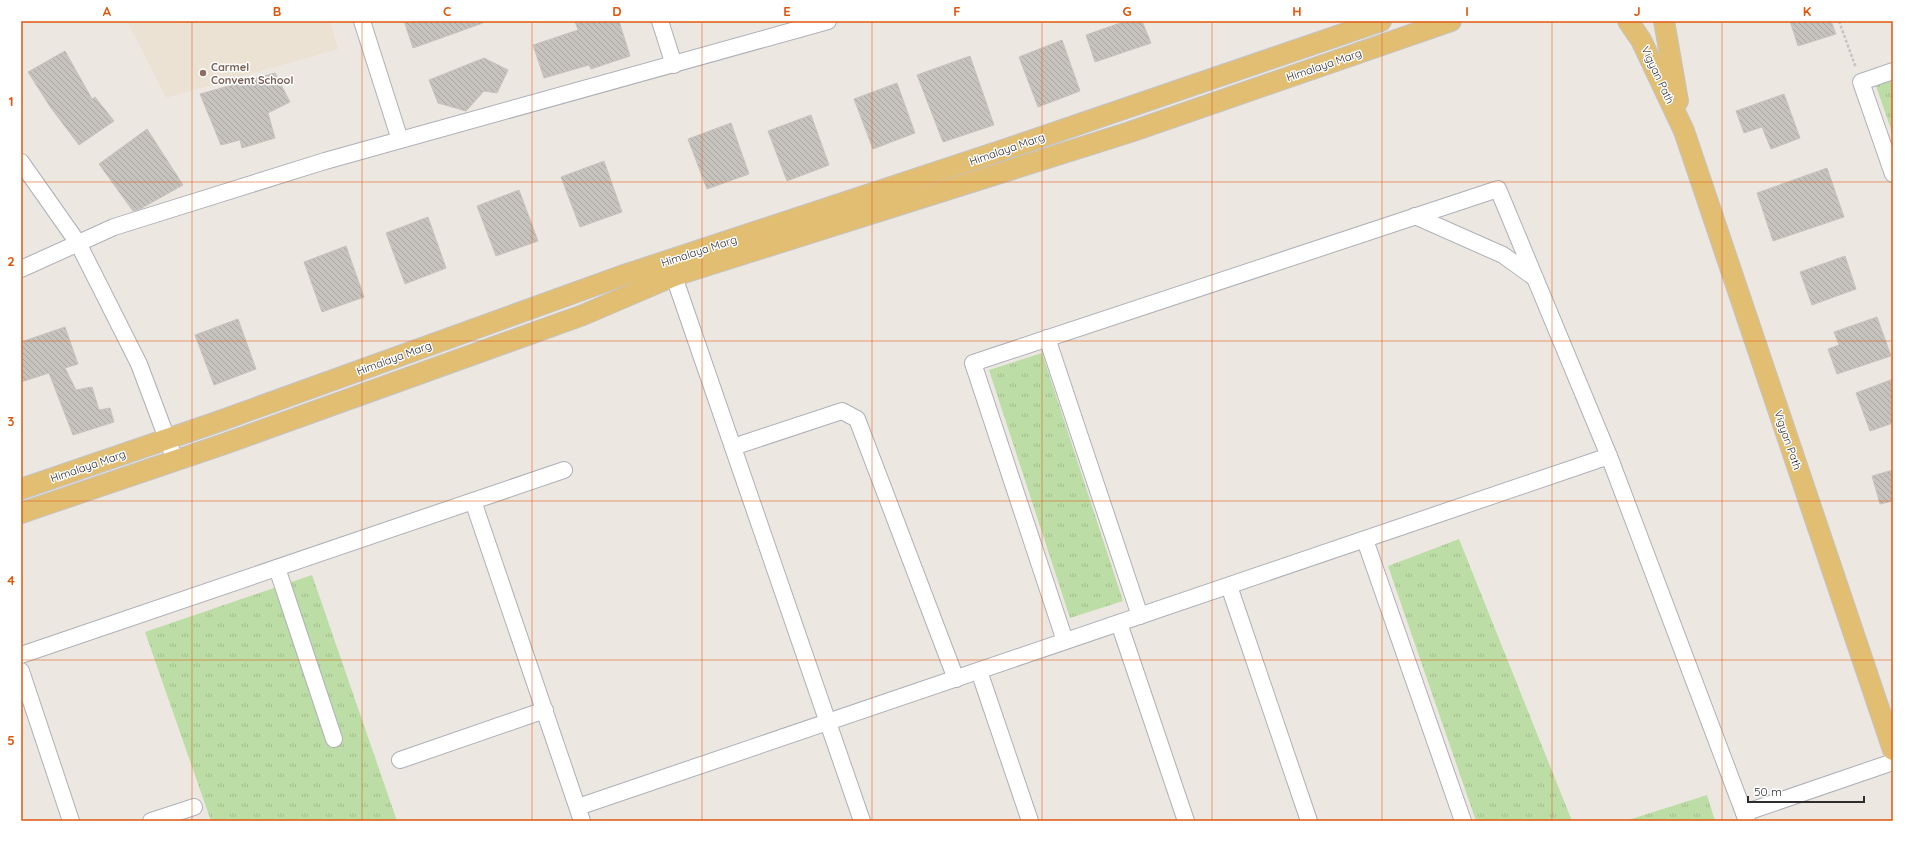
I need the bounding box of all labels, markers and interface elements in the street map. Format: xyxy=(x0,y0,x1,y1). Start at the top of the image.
text: A xyxy=(103,3,112,19)
text: B xyxy=(273,3,281,19)
text: C xyxy=(443,3,451,19)
text: D xyxy=(612,3,622,19)
text: E xyxy=(783,3,791,19)
text: F xyxy=(953,3,961,19)
text: G xyxy=(1122,3,1132,19)
text: H xyxy=(1292,3,1302,19)
text: I xyxy=(1465,3,1469,19)
text: J xyxy=(1633,3,1641,19)
text: K xyxy=(1803,3,1812,19)
street label: Vigyan Path xyxy=(1639,44,1677,106)
street label: Himalaya Marg xyxy=(1284,46,1364,84)
place label: Carmel Convent School xyxy=(211,60,293,87)
marker: Carmel Convent School xyxy=(198,68,208,78)
text: 1 xyxy=(8,93,14,109)
street label: Himalaya Marg xyxy=(967,130,1047,168)
street label: Himalaya Marg xyxy=(659,232,739,270)
text: 2 xyxy=(7,253,15,269)
street label: Himalaya Marg xyxy=(355,338,433,378)
street label: Vigyan Path xyxy=(1771,408,1805,472)
text: 3 xyxy=(8,413,15,429)
street label: Himalaya Marg xyxy=(48,447,128,485)
text: 4 xyxy=(7,572,15,588)
text: 5 xyxy=(7,732,15,748)
scale bar xyxy=(1748,778,1864,804)
text: 50 m xyxy=(1754,784,1782,799)

